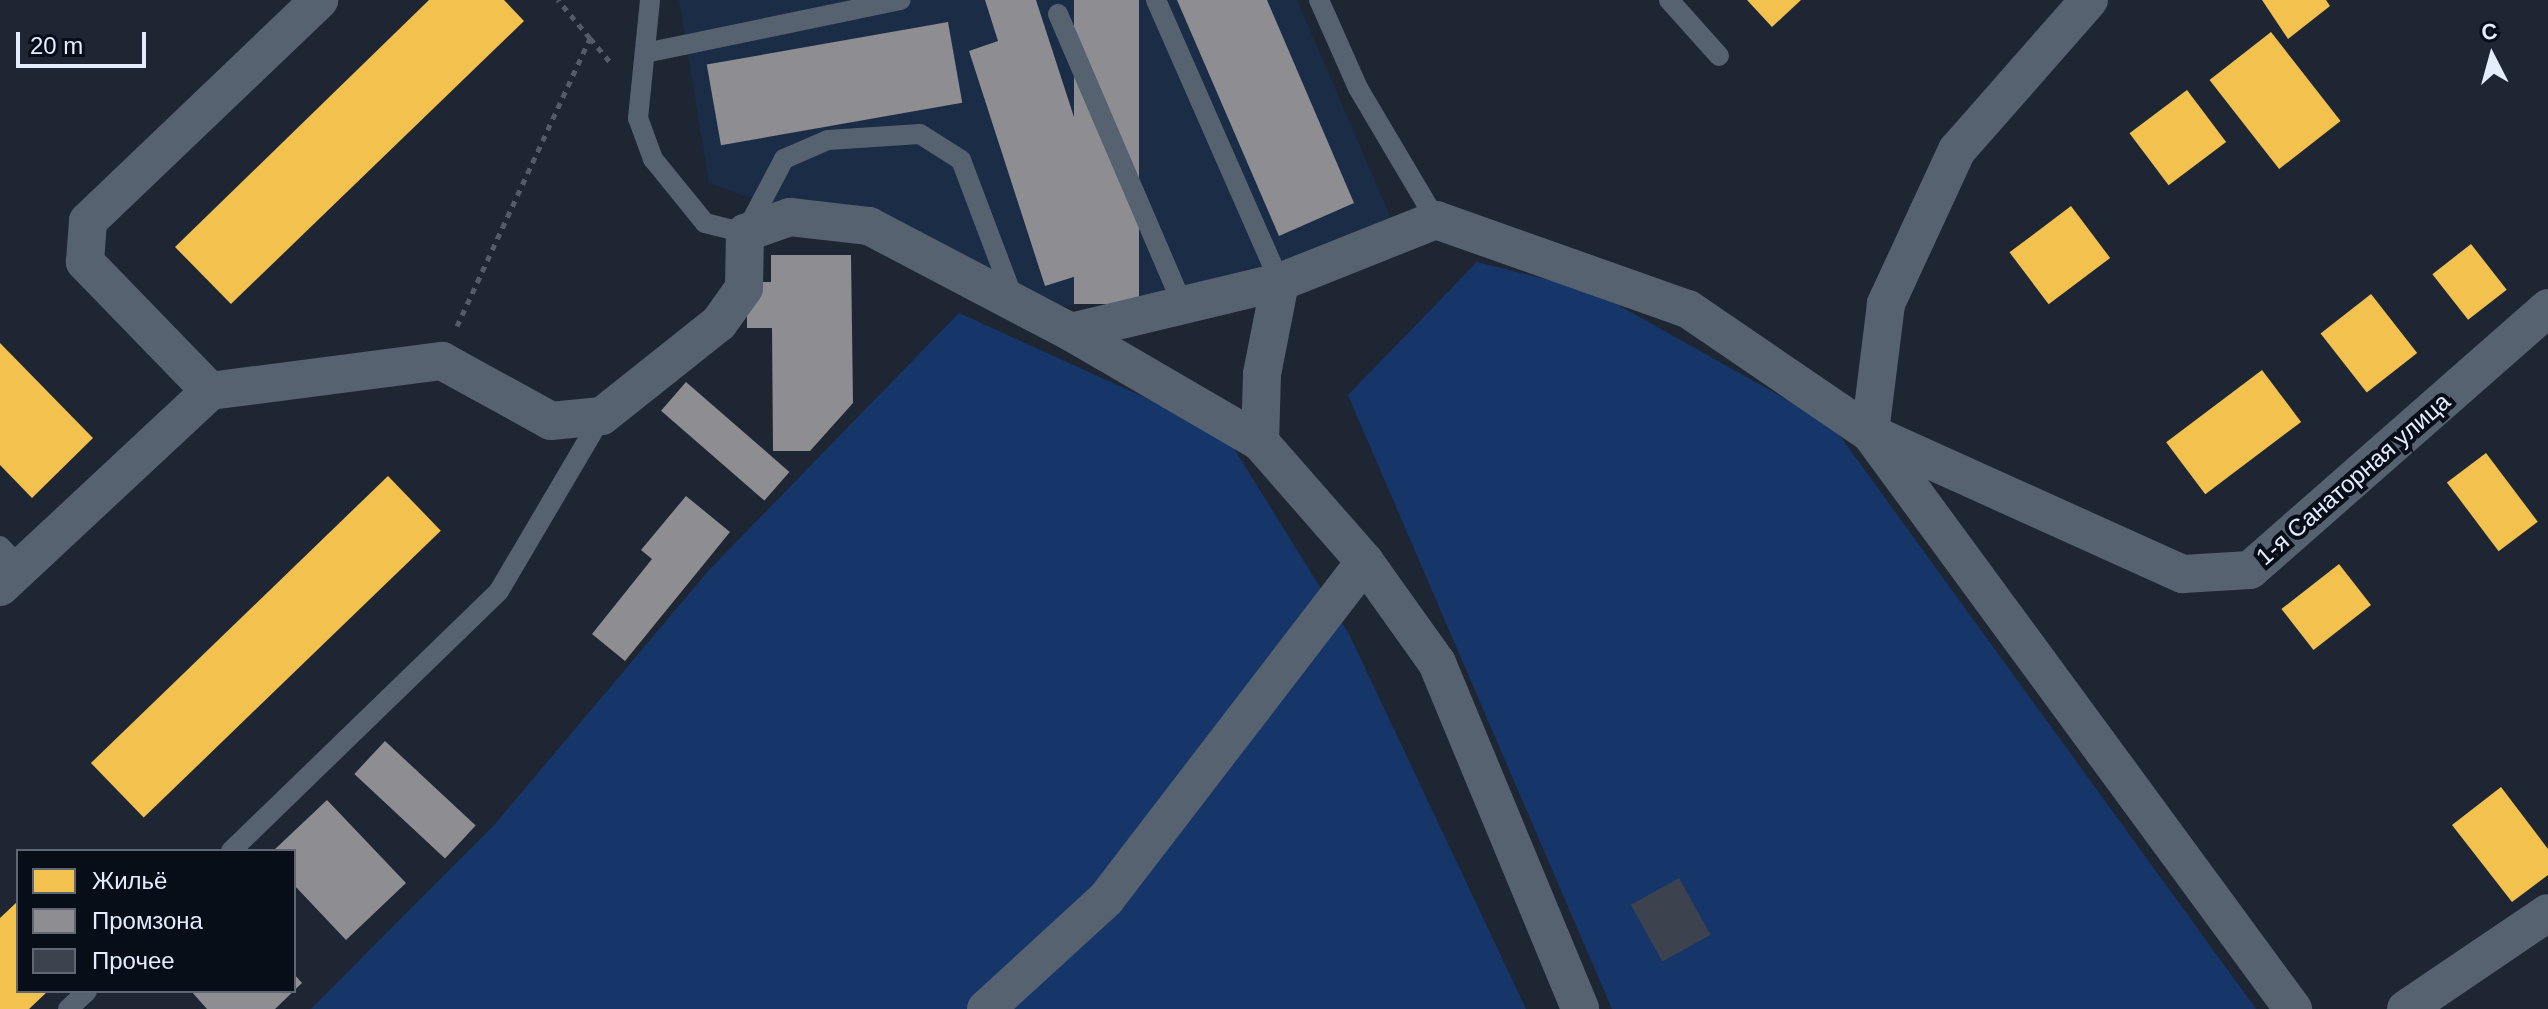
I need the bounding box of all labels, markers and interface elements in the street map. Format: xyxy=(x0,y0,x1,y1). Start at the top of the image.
scale bar xyxy=(20,16,150,66)
north arrow xyxy=(2452,16,2532,96)
text: С xyxy=(2480,18,2499,45)
text: 20 m xyxy=(30,32,83,59)
street label: 1-я Санаторная улица xyxy=(2250,387,2456,571)
legend xyxy=(16,849,296,993)
text: Жильё xyxy=(92,867,167,894)
text: Промзона xyxy=(92,907,203,934)
text: Прочее xyxy=(92,947,175,974)

